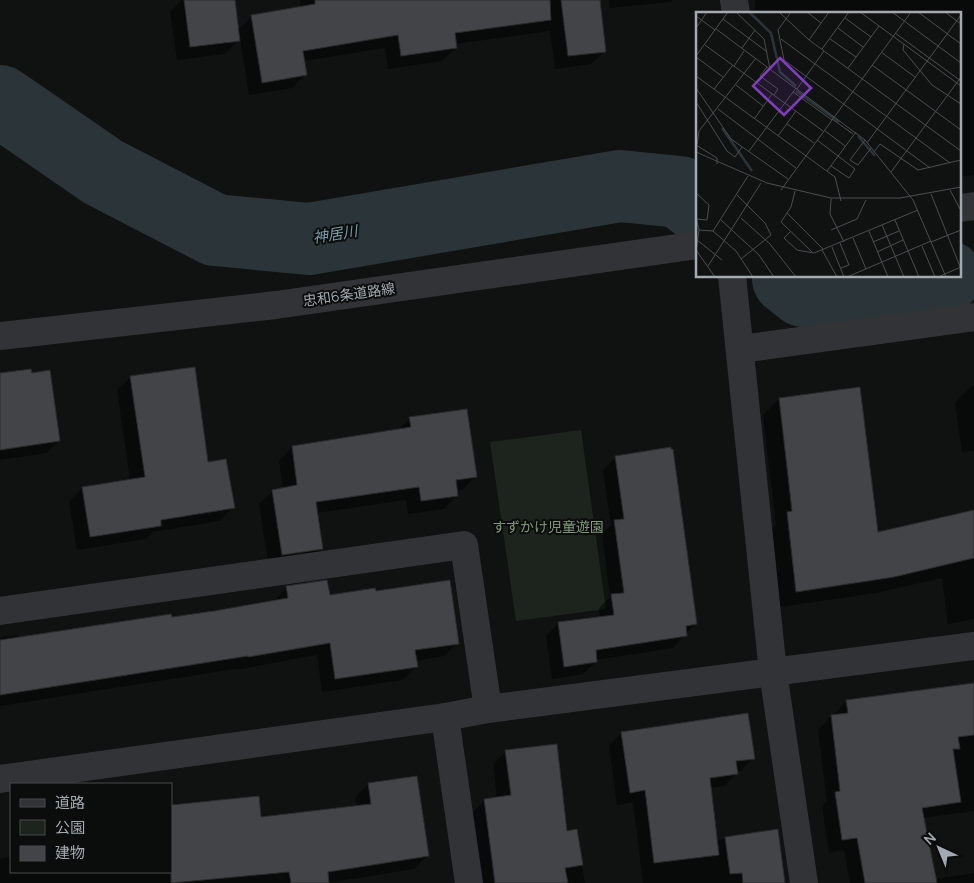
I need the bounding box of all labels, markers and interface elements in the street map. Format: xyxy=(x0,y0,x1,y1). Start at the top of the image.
inset map xyxy=(696,12,962,278)
water label: 神居川 xyxy=(311,220,361,248)
street label: 忠和6条道路線 xyxy=(302,278,396,310)
park label: すずかけ児童遊園 xyxy=(492,517,604,536)
legend xyxy=(10,783,172,873)
text: 道路 xyxy=(55,792,85,813)
text: 公園 xyxy=(55,817,85,838)
north arrow xyxy=(914,823,964,873)
text: N xyxy=(919,828,940,849)
text: 建物 xyxy=(55,842,85,863)

